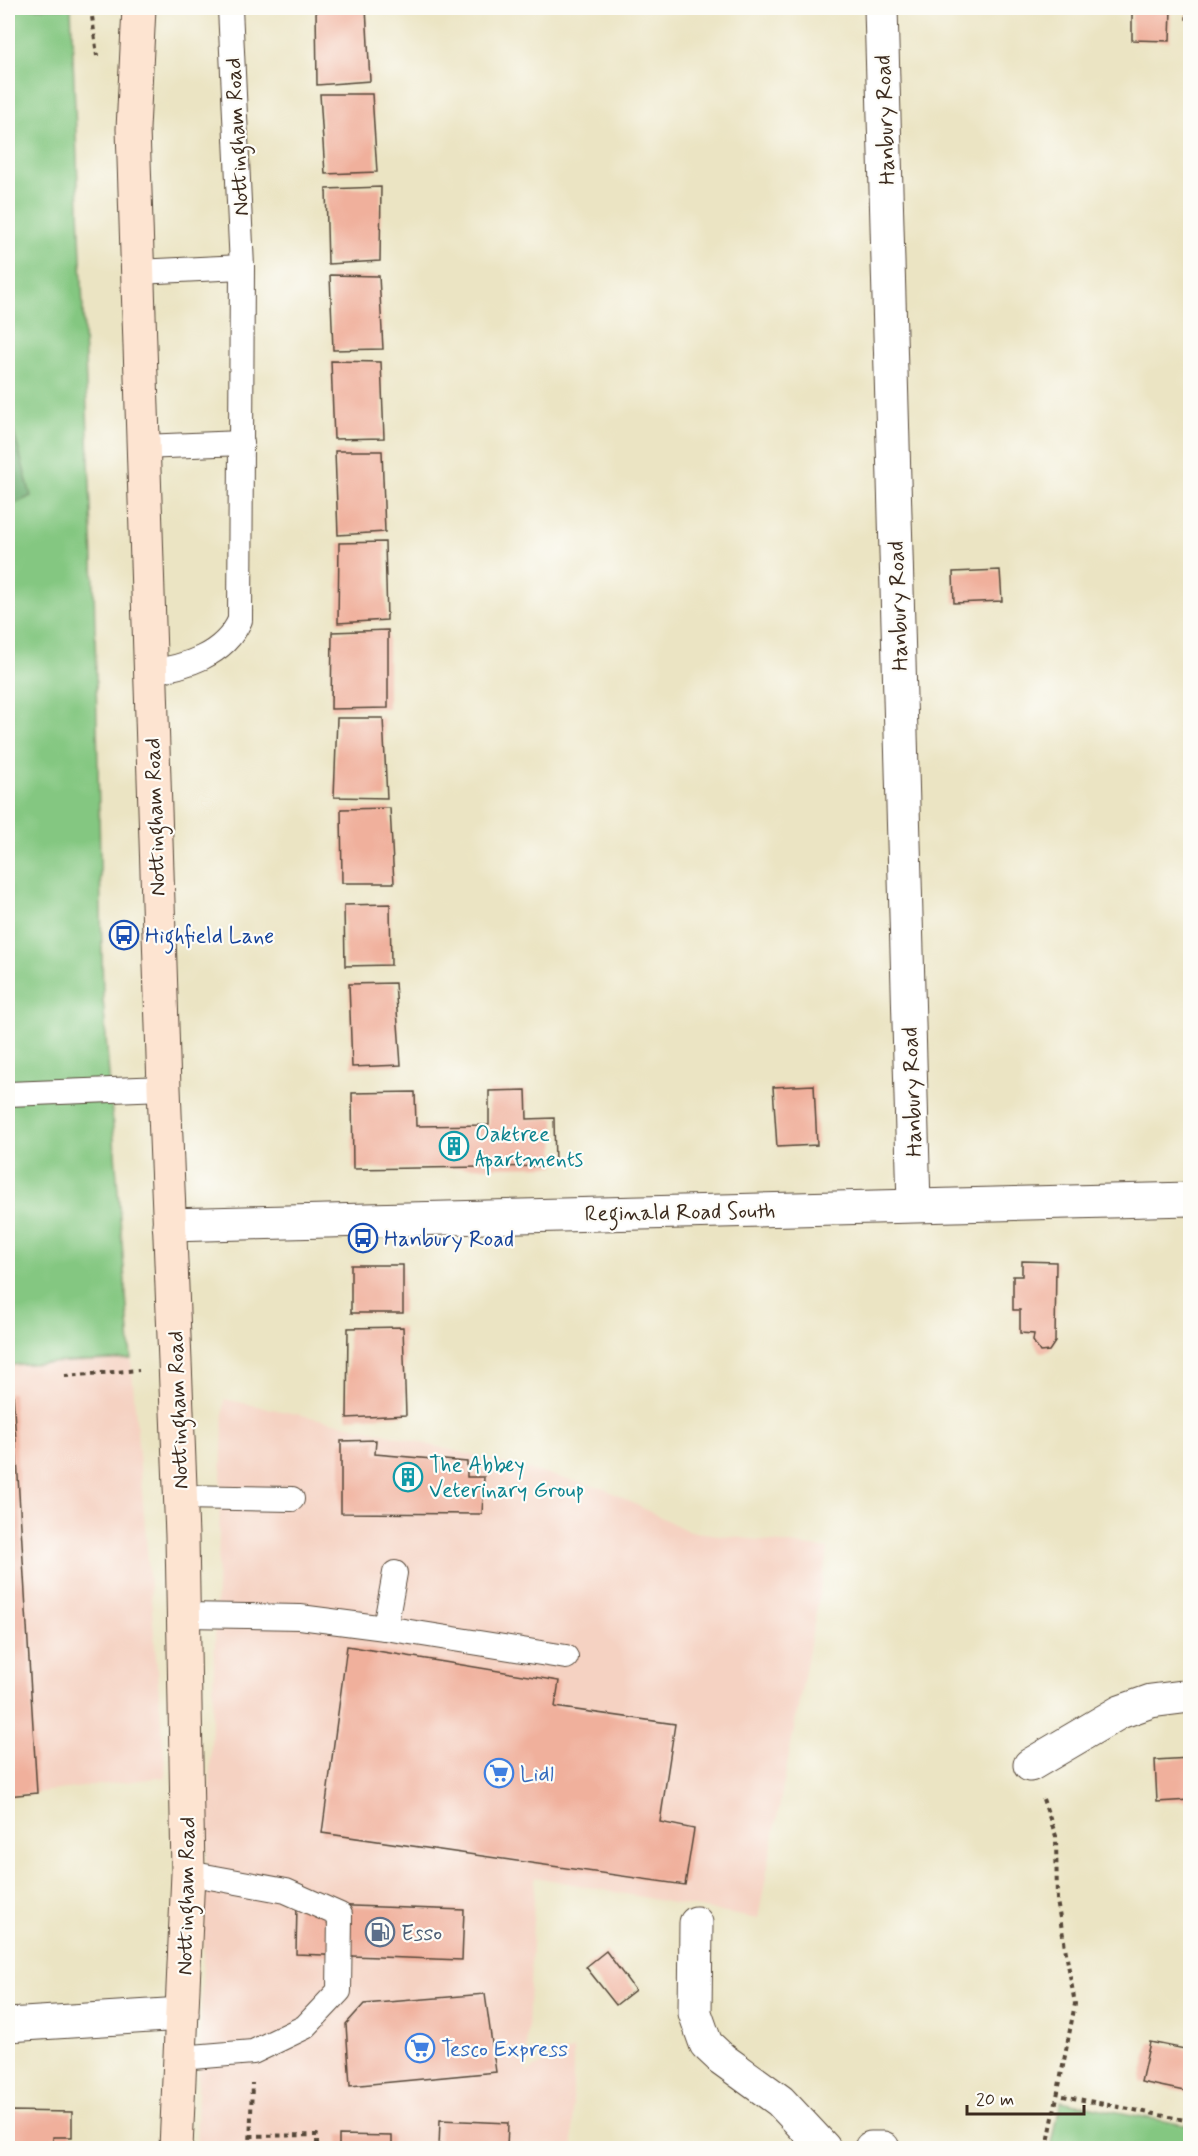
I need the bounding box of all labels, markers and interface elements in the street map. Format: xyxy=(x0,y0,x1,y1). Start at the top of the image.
street label: Hanbury Road xyxy=(870,54,902,185)
street label: Nottingham Road xyxy=(220,57,259,217)
street label: Hanbury Road xyxy=(883,540,915,671)
street label: Nottingham Road xyxy=(139,737,176,897)
bus stop icon: Highfield Lane xyxy=(108,919,140,951)
place label: Highfield Lane xyxy=(145,923,274,954)
street label: Hanbury Road xyxy=(897,1026,929,1157)
place label: Oaktree Apartments xyxy=(475,1121,583,1176)
building icon: Oaktree Apartments xyxy=(438,1130,470,1162)
street label: Reginald Road South xyxy=(584,1197,776,1232)
bus stop icon: Hanbury Road xyxy=(347,1222,379,1254)
place label: Hanbury Road xyxy=(384,1226,514,1254)
street label: Nottingham Road xyxy=(162,1330,199,1490)
place label: The Abbey Veterinary Group xyxy=(429,1452,584,1505)
building icon: The Abbey Veterinary Group xyxy=(392,1461,424,1493)
supermarket icon: Lidl xyxy=(483,1757,515,1789)
place label: Lidl xyxy=(520,1761,554,1789)
street label: Nottingham Road xyxy=(172,1817,205,1976)
fuel station icon: Esso xyxy=(364,1916,396,1948)
place label: Esso xyxy=(401,1920,442,1948)
supermarket icon: Tesco Express xyxy=(404,2032,436,2064)
place label: Tesco Express xyxy=(441,2036,568,2064)
scale bar xyxy=(967,2078,1084,2116)
text: 20 m xyxy=(976,2088,1014,2112)

